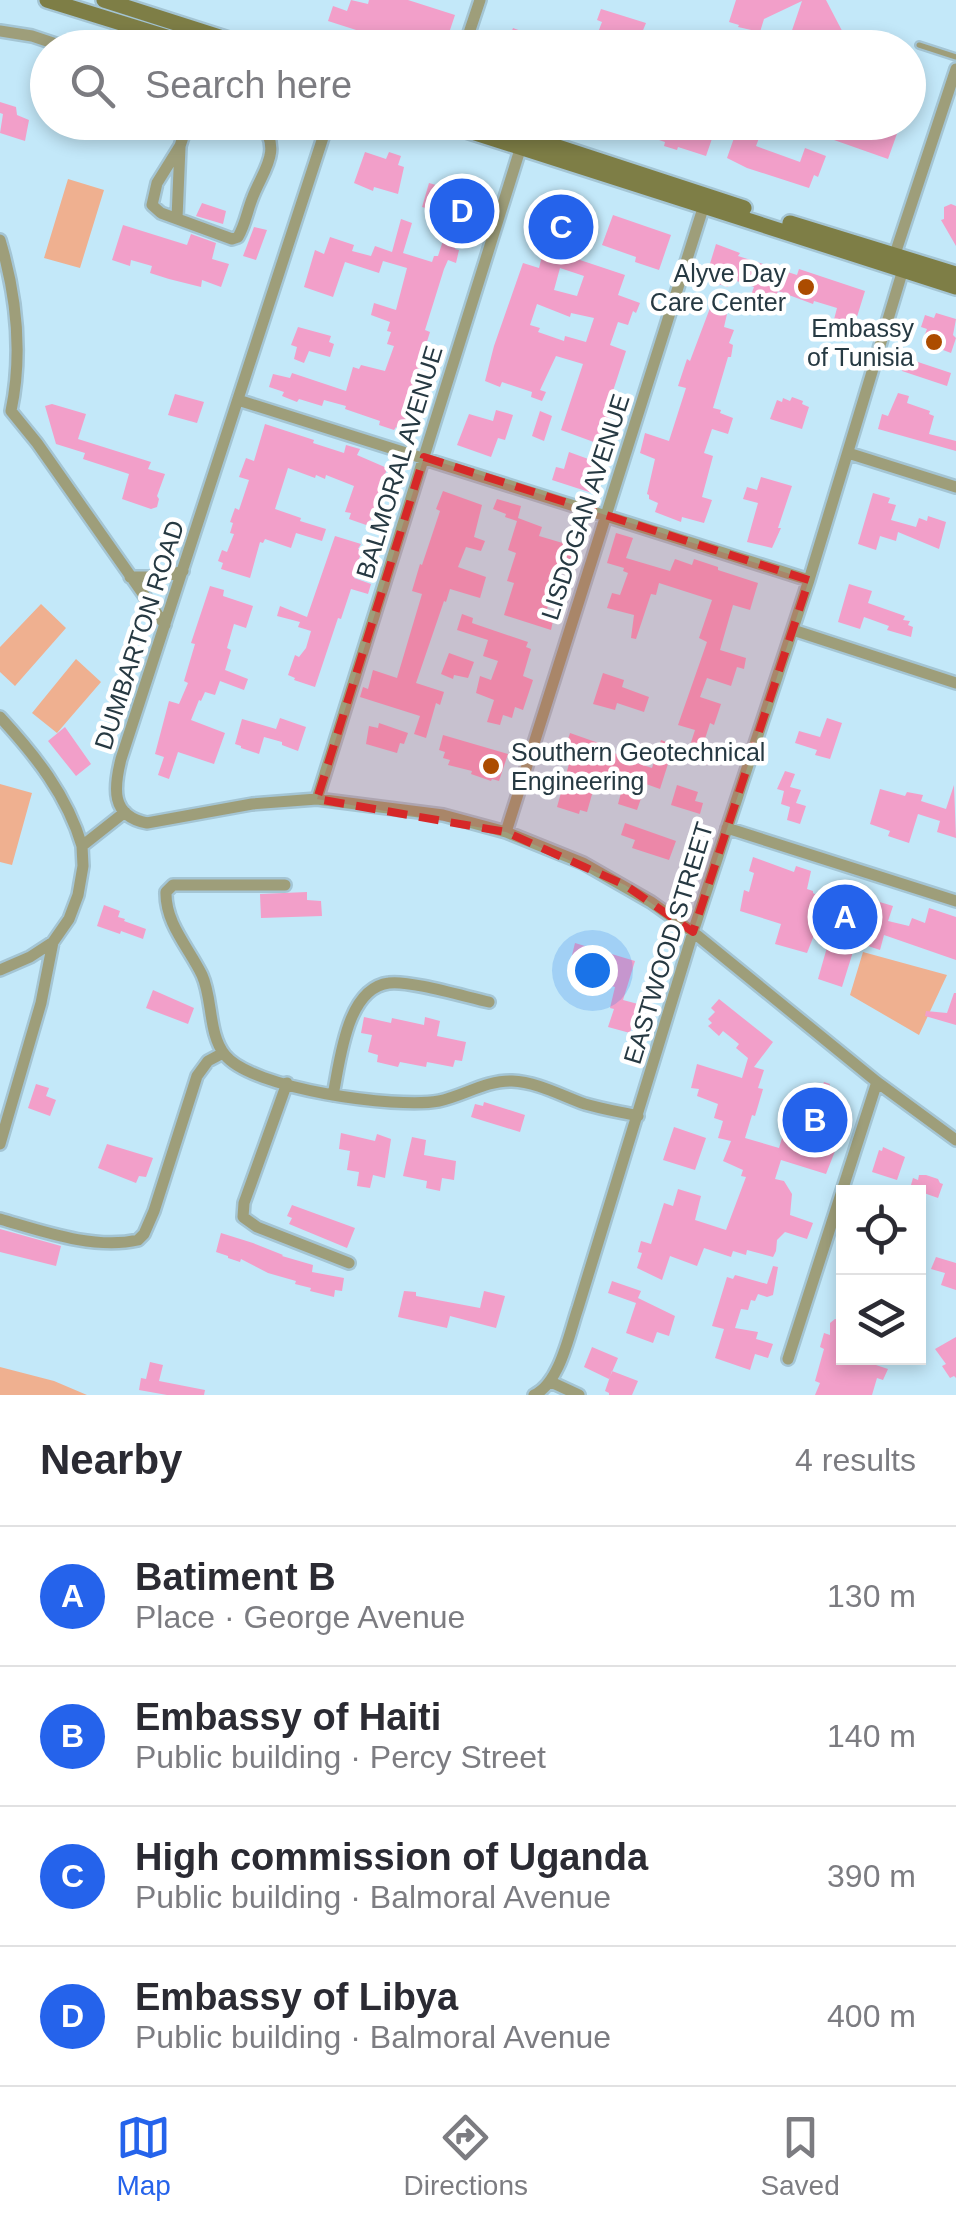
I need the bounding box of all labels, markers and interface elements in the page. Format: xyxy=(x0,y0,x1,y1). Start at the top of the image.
search box xyxy=(30,30,926,140)
icon: search xyxy=(65,58,120,113)
text: Search here xyxy=(145,64,352,106)
pin: D xyxy=(430,174,494,248)
pin: C xyxy=(528,190,594,264)
place label: Alyve Day Care Center xyxy=(650,259,786,316)
marker: Alyve Day Care Center xyxy=(795,276,817,298)
place label: Embassy of Tunisia xyxy=(807,314,914,371)
marker: Embassy of Tunisia xyxy=(923,331,945,353)
street label: BALMORAL AVENUE xyxy=(350,342,448,582)
street label: LISDOGAN AVENUE xyxy=(535,391,635,623)
street label: DUMBARTON ROAD xyxy=(89,517,189,753)
place label: Southern Geotechnical Engineering xyxy=(511,738,765,795)
marker: Southern Geotechnical Engineering xyxy=(480,755,502,777)
street label: EASTWOOD STREET xyxy=(618,819,718,1067)
pin: A xyxy=(812,880,878,954)
your location xyxy=(567,945,618,996)
pin: B xyxy=(782,1082,848,1158)
map controls xyxy=(836,1185,926,1365)
button: locate xyxy=(836,1185,926,1275)
button: layers xyxy=(836,1275,926,1365)
text: Nearby xyxy=(40,1436,182,1483)
text: 4 results xyxy=(795,1442,916,1478)
text: Batiment B xyxy=(135,1556,336,1598)
text: A xyxy=(61,1578,84,1614)
text: 130 m xyxy=(827,1578,916,1614)
text: Place · George Avenue xyxy=(135,1599,465,1635)
text: Embassy of Haiti xyxy=(135,1696,441,1738)
text: B xyxy=(61,1718,84,1754)
text: 140 m xyxy=(827,1718,916,1754)
text: Public building · Percy Street xyxy=(135,1739,546,1775)
text: High commission of Uganda xyxy=(135,1836,648,1878)
text: C xyxy=(61,1858,84,1894)
text: 390 m xyxy=(827,1858,916,1894)
text: Public building · Balmoral Avenue xyxy=(135,1879,611,1915)
text: Embassy of Libya xyxy=(135,1976,458,2018)
text: D xyxy=(61,1998,84,2034)
text: 400 m xyxy=(827,1998,916,2034)
text: Public building · Balmoral Avenue xyxy=(135,2019,611,2055)
tab: Map xyxy=(116,2110,171,2202)
tab: Directions xyxy=(404,2110,528,2202)
tab: Saved xyxy=(760,2110,840,2202)

